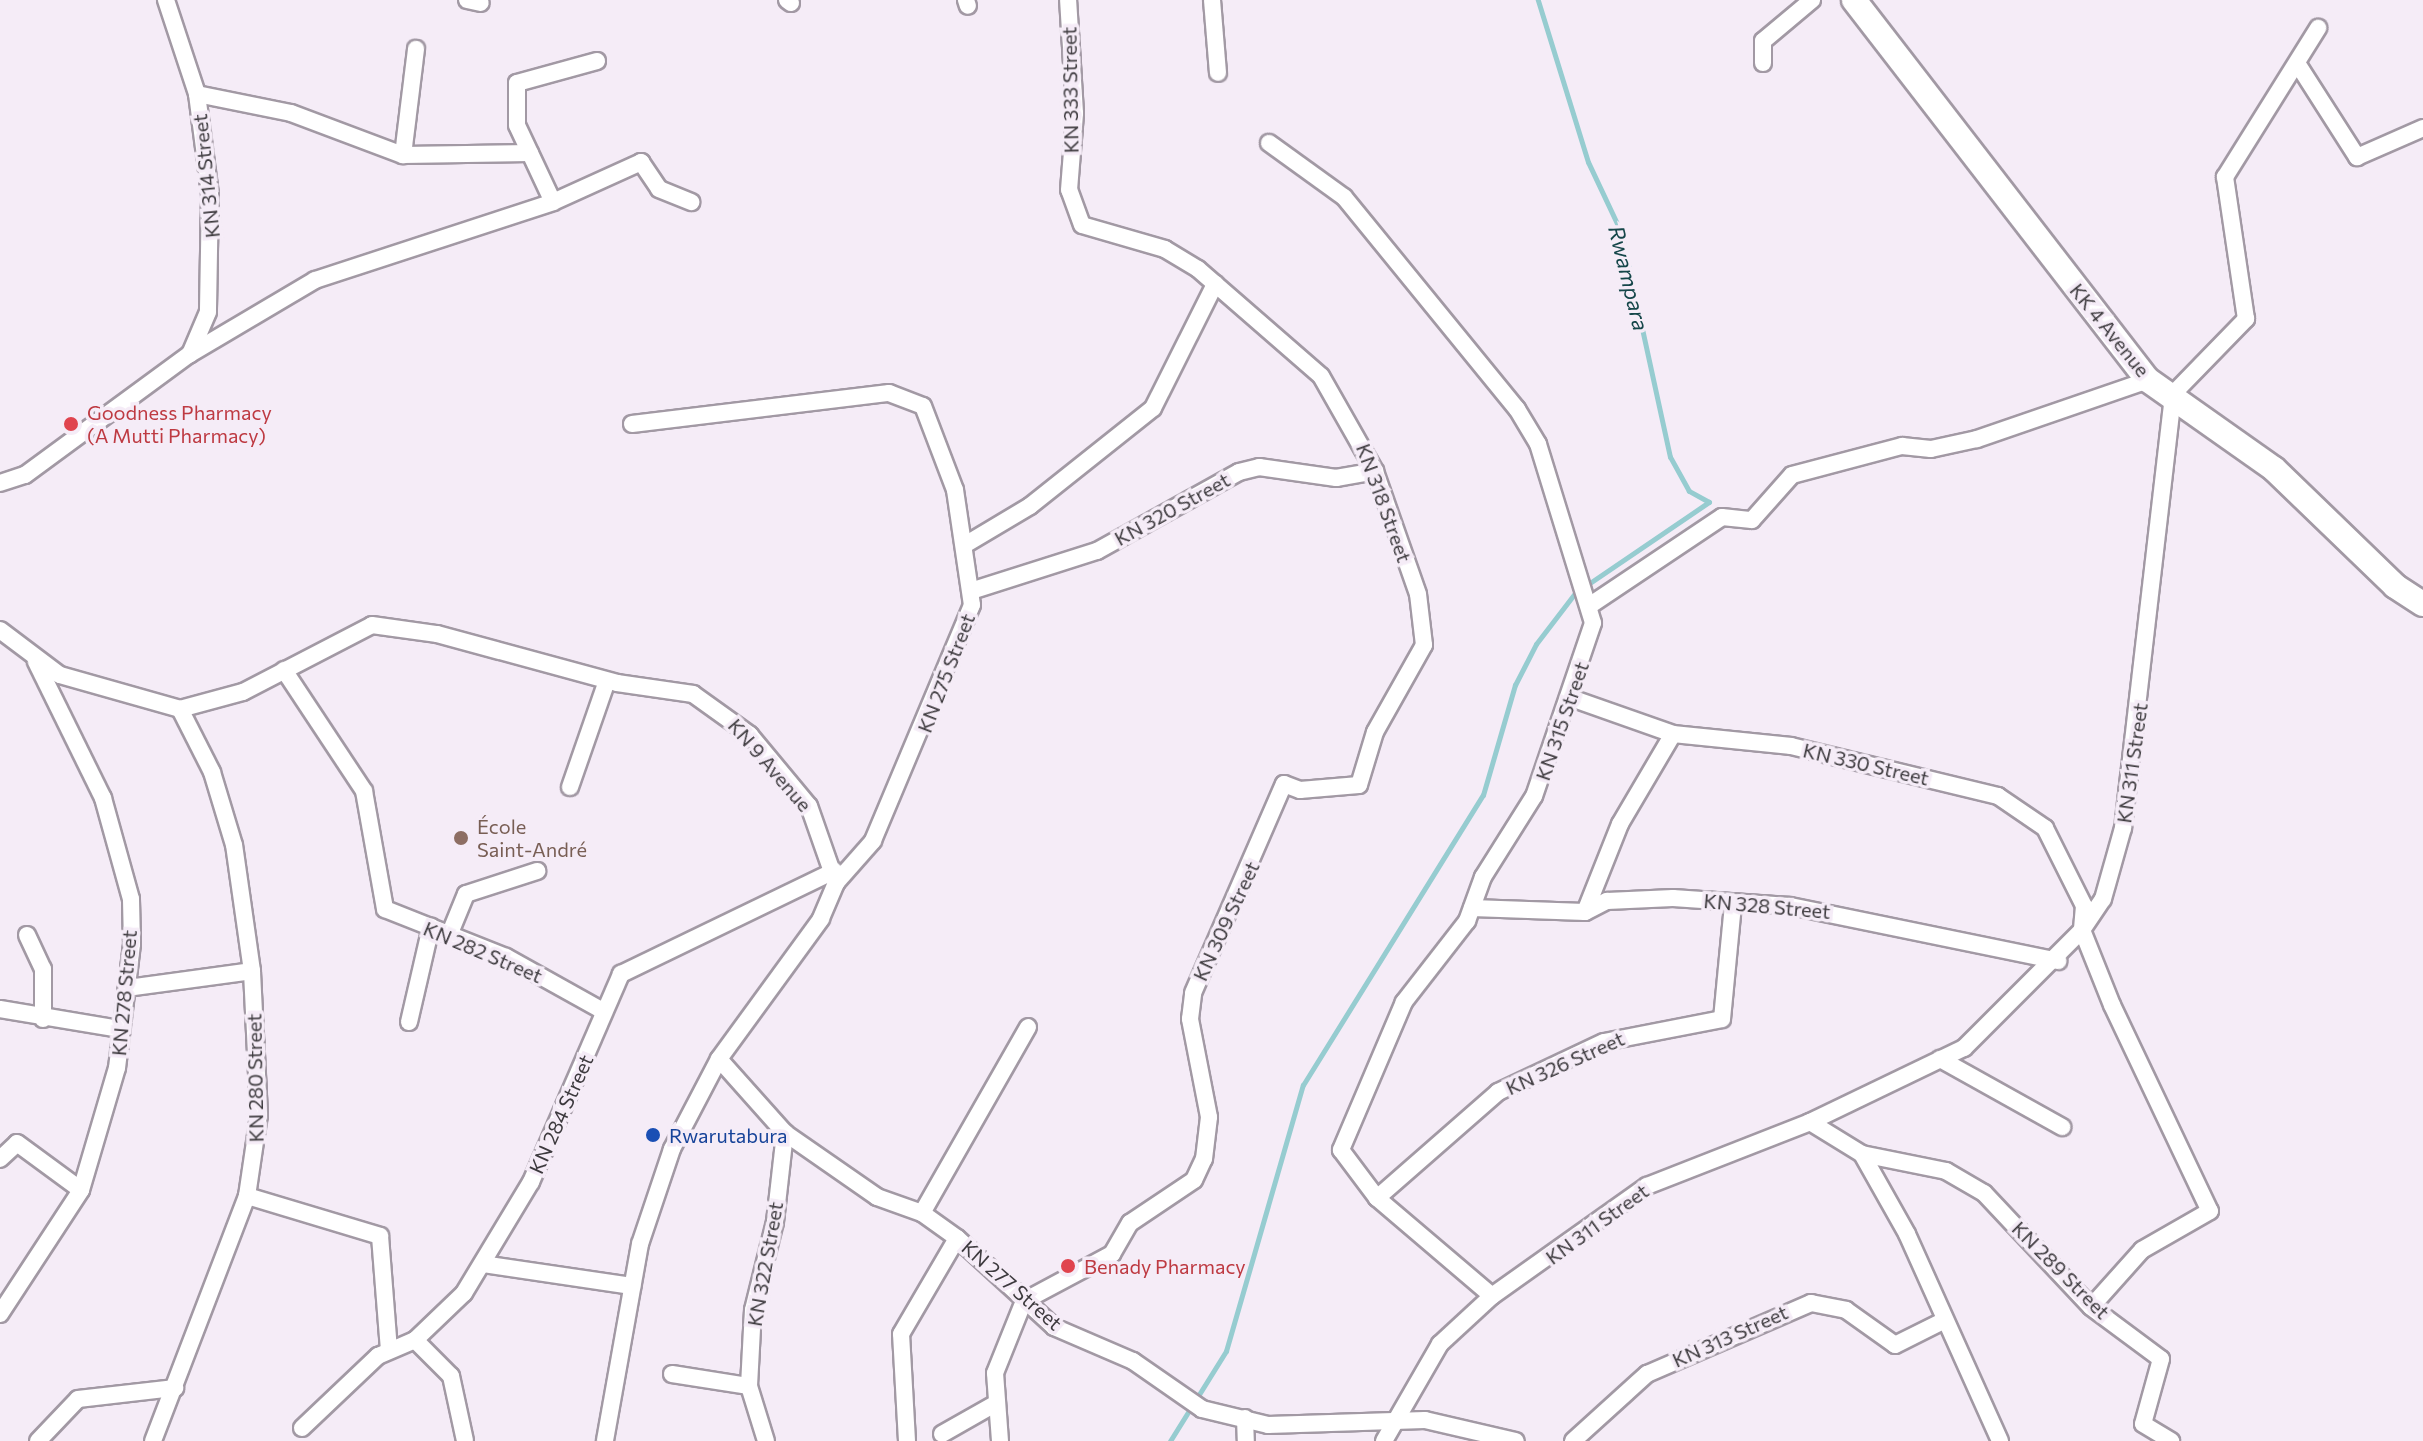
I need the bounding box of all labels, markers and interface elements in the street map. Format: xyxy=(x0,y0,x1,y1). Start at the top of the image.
street label: KN 333 Street xyxy=(1057,26,1083,154)
street label: KN 314 Street xyxy=(188,113,224,239)
water label: Rwampara xyxy=(1603,223,1655,333)
street label: KK 4 Avenue xyxy=(2065,278,2155,382)
place label: Goodness Pharmacy (A Mutti Pharmacy) xyxy=(87,400,272,447)
marker: Goodness Pharmacy (A Mutti Pharmacy) xyxy=(62,415,80,433)
street label: KN 318 Street xyxy=(1351,440,1417,566)
street label: KN 320 Street xyxy=(1110,467,1234,551)
street label: KN 275 Street xyxy=(912,610,980,736)
street label: KN 315 Street xyxy=(1530,658,1594,784)
street label: KN 311 Street xyxy=(2112,701,2152,825)
street label: KN 9 Avenue xyxy=(723,714,817,816)
street label: KN 330 Street xyxy=(1801,738,1931,790)
place label: École Saint-André xyxy=(477,814,587,861)
marker: École Saint-André xyxy=(452,829,470,847)
street label: KN 309 Street xyxy=(1188,857,1264,985)
street label: KN 328 Street xyxy=(1703,889,1831,923)
street label: KN 282 Street xyxy=(420,916,546,988)
street label: KN 278 Street xyxy=(107,929,141,1057)
street label: KN 280 Street xyxy=(242,1013,268,1143)
street label: KN 326 Street xyxy=(1502,1026,1628,1100)
street label: KN 284 Street xyxy=(524,1051,598,1177)
place label: Rwarutabura xyxy=(669,1123,788,1147)
marker: Rwarutabura xyxy=(644,1126,662,1144)
street label: KN 311 Street xyxy=(1541,1179,1653,1269)
street label: KN 322 Street xyxy=(742,1200,788,1328)
street label: KN 289 Street xyxy=(2007,1216,2115,1324)
street label: KN 277 Street xyxy=(957,1235,1067,1335)
place label: Benady Pharmacy xyxy=(1084,1254,1246,1278)
marker: Benady Pharmacy xyxy=(1059,1257,1077,1275)
street label: KN 313 Street xyxy=(1668,1300,1792,1372)

